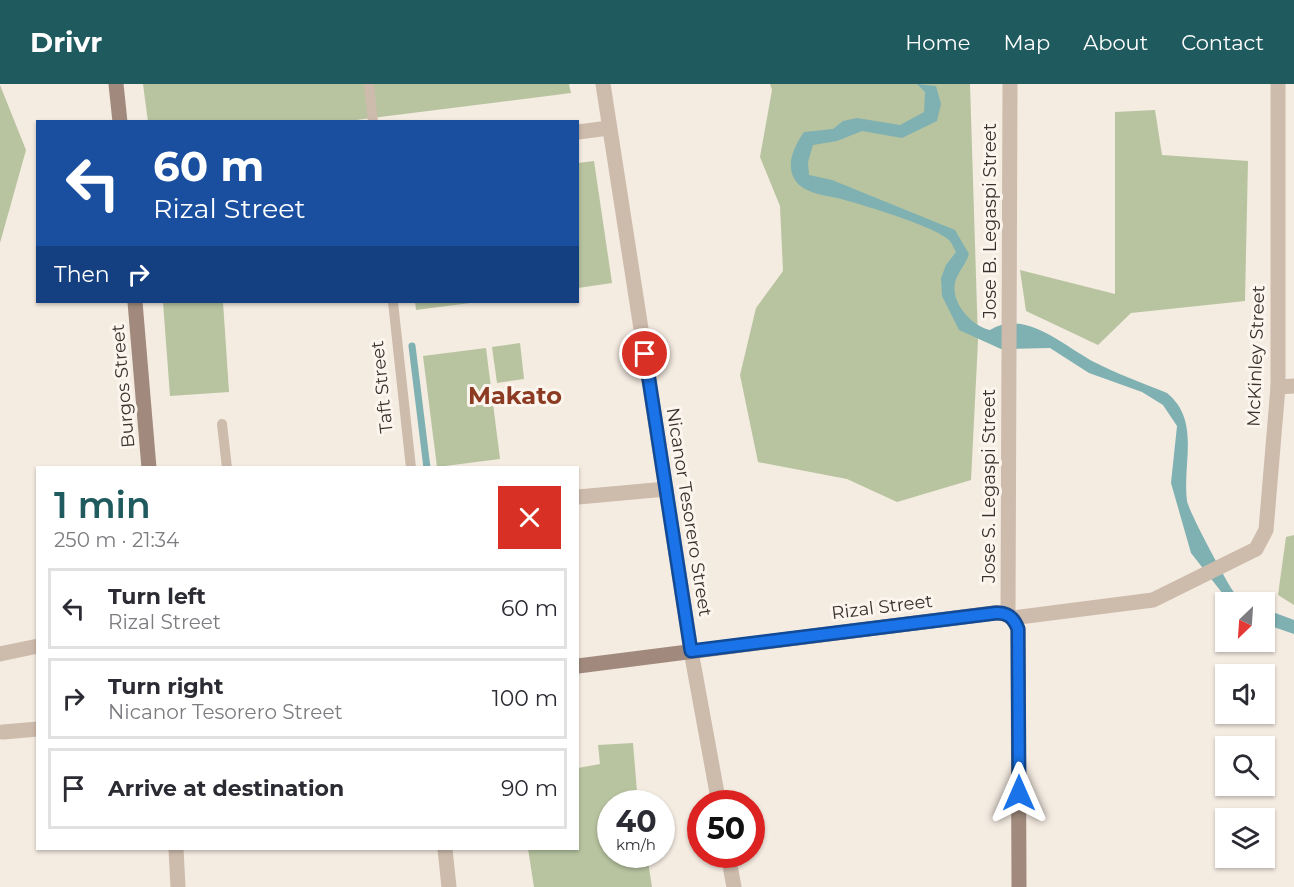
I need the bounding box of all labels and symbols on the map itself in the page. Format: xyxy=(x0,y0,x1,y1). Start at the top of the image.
street label: Jose B. Legaspi Street xyxy=(979,123,1001,320)
street label: McKinley Street xyxy=(1243,285,1269,427)
street label: Burgos Street xyxy=(107,323,139,449)
pin xyxy=(619,328,670,379)
street label: Taft Street xyxy=(366,340,398,434)
district label: Makato xyxy=(468,381,562,410)
street label: Jose S. Legaspi Street xyxy=(978,389,1000,584)
street label: Nicanor Tesorero Street xyxy=(662,406,716,618)
street label: Rizal Street xyxy=(830,590,934,624)
north arrow xyxy=(1215,592,1275,652)
position arrow xyxy=(987,761,1051,825)
speed limit sign: 50 xyxy=(687,790,765,868)

